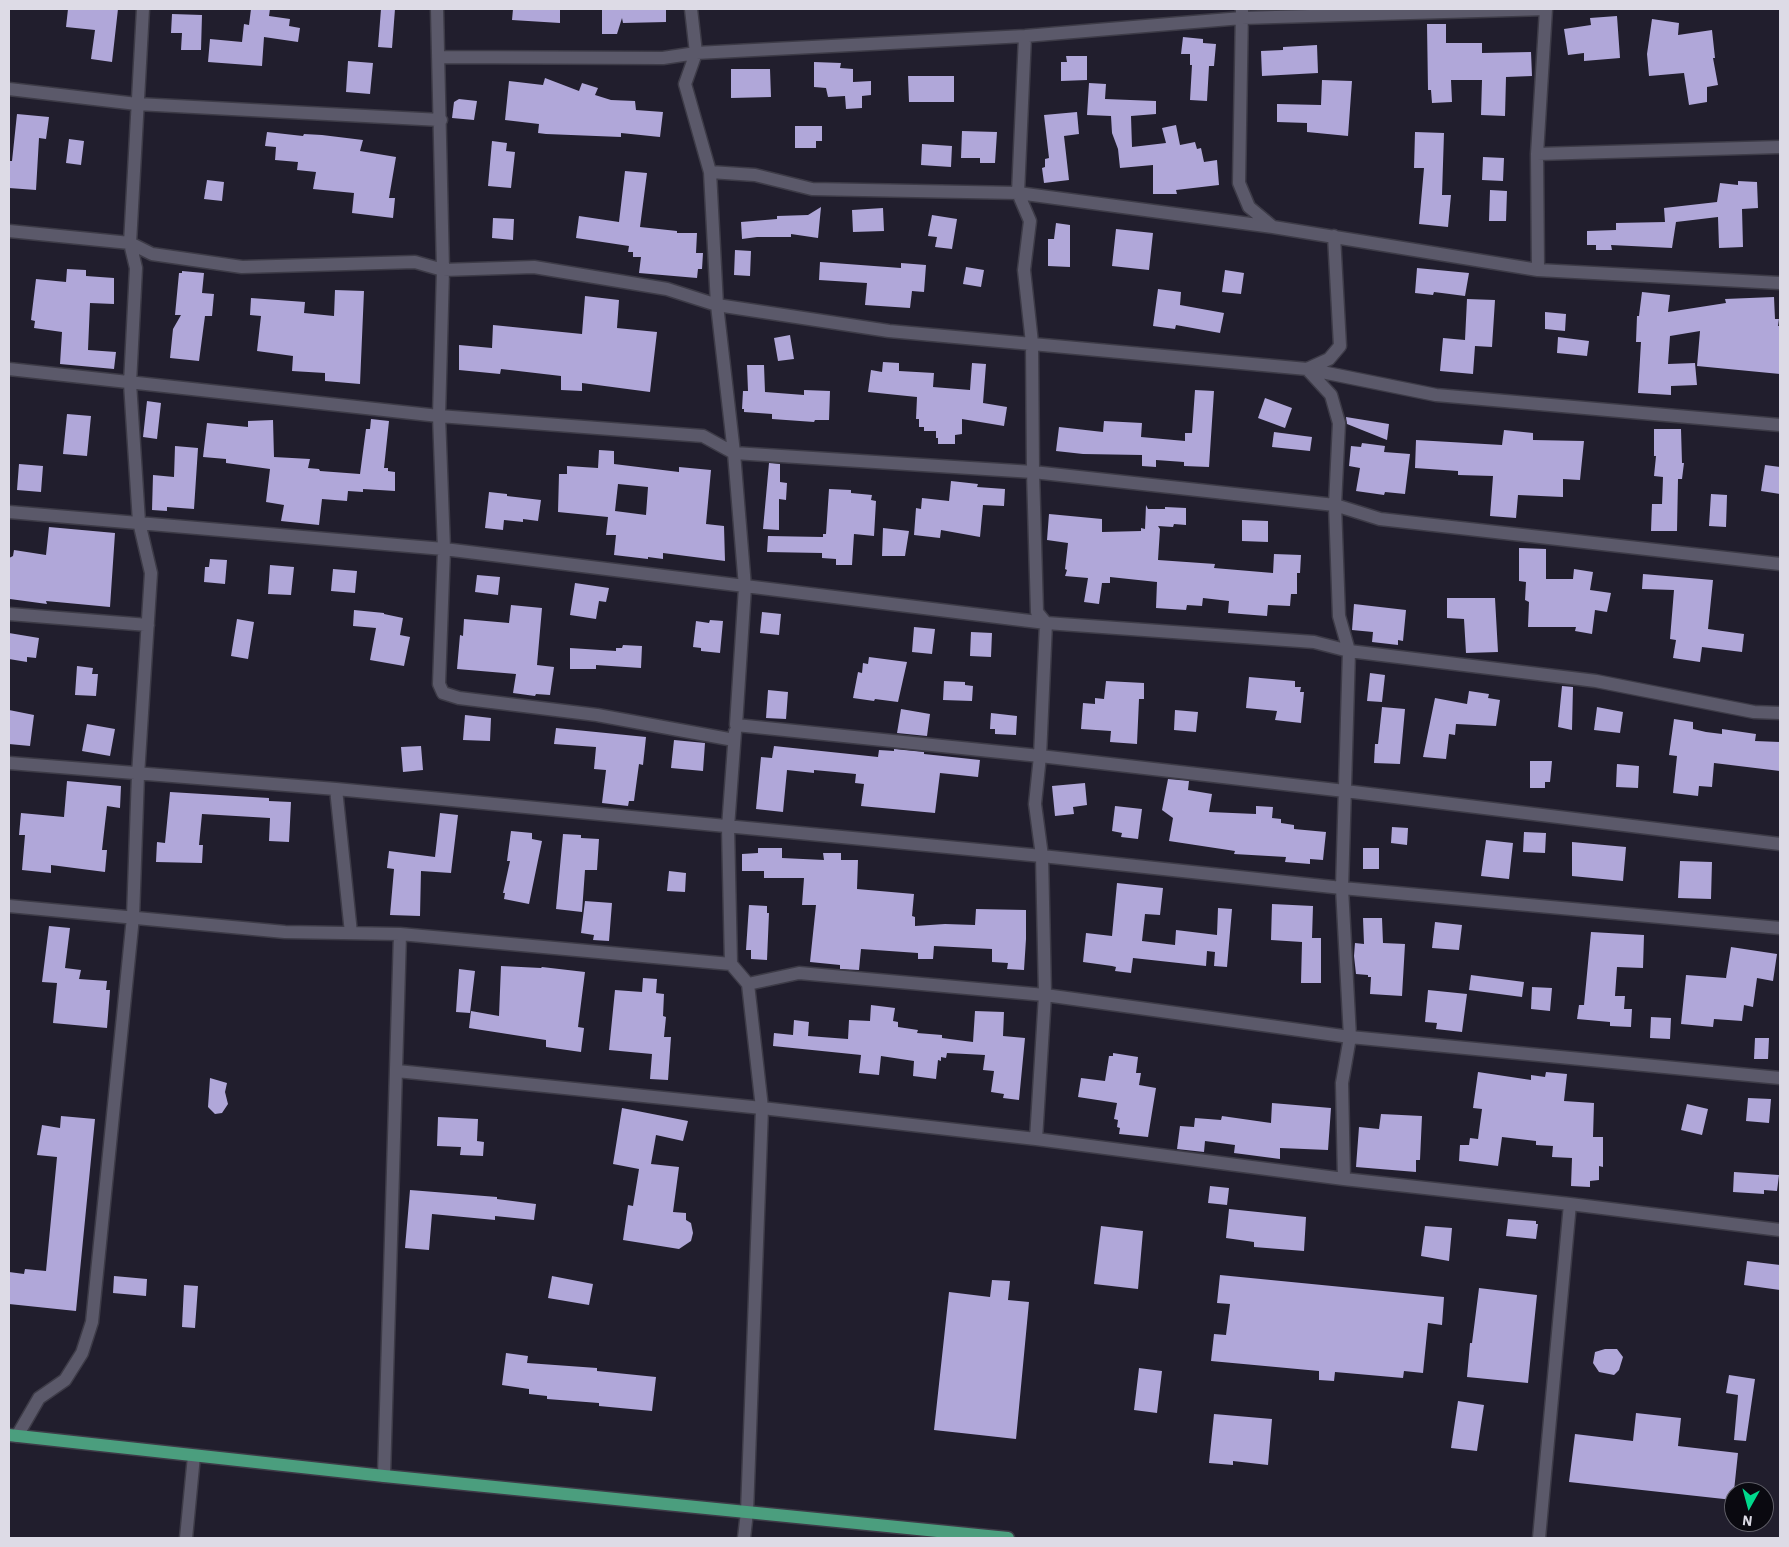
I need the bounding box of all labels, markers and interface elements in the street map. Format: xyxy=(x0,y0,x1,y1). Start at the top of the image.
north arrow xyxy=(1724,1482,1774,1532)
text: N xyxy=(1741,1511,1753,1530)

